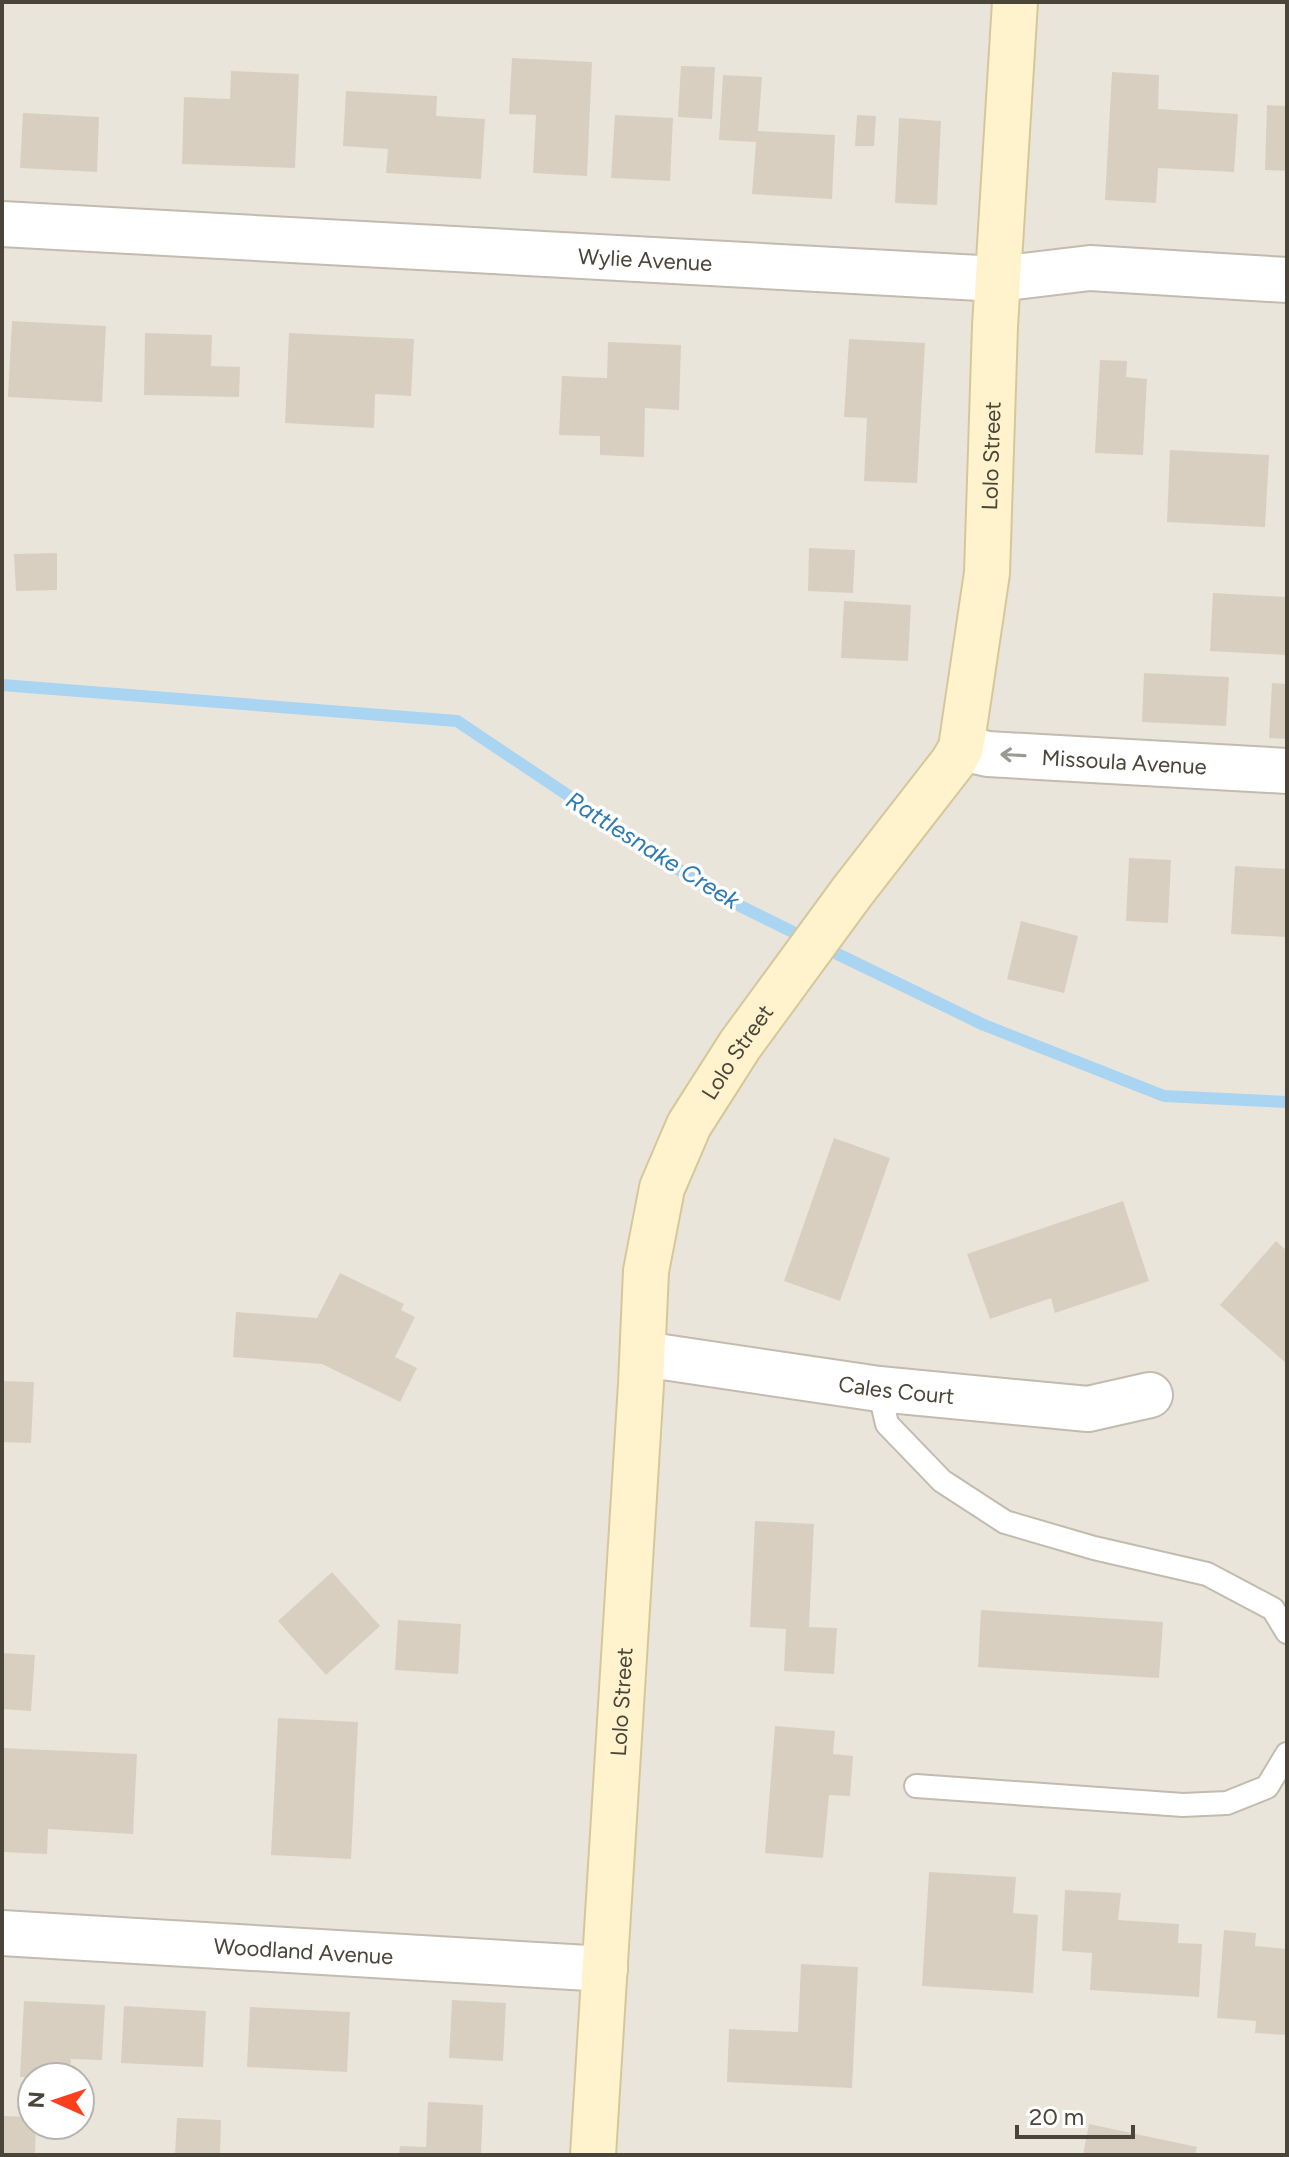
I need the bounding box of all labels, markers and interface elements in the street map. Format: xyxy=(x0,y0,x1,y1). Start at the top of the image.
street label: Wylie Avenue xyxy=(577,242,713,277)
street label: Lolo Street xyxy=(976,401,1006,511)
street label: Missoula Avenue xyxy=(1041,744,1207,780)
one-way arrow xyxy=(1001,747,1027,762)
water label: Rattlesnake Creek xyxy=(561,785,746,916)
street label: Lolo Street xyxy=(695,999,779,1105)
street label: Cales Court xyxy=(837,1370,956,1410)
street label: Lolo Street xyxy=(604,1647,638,1757)
street label: Woodland Avenue xyxy=(213,1932,394,1970)
north arrow xyxy=(16,2061,96,2141)
scale bar xyxy=(1017,2089,1133,2139)
text: N xyxy=(23,2091,50,2109)
text: 20 m xyxy=(1029,2102,1084,2131)

